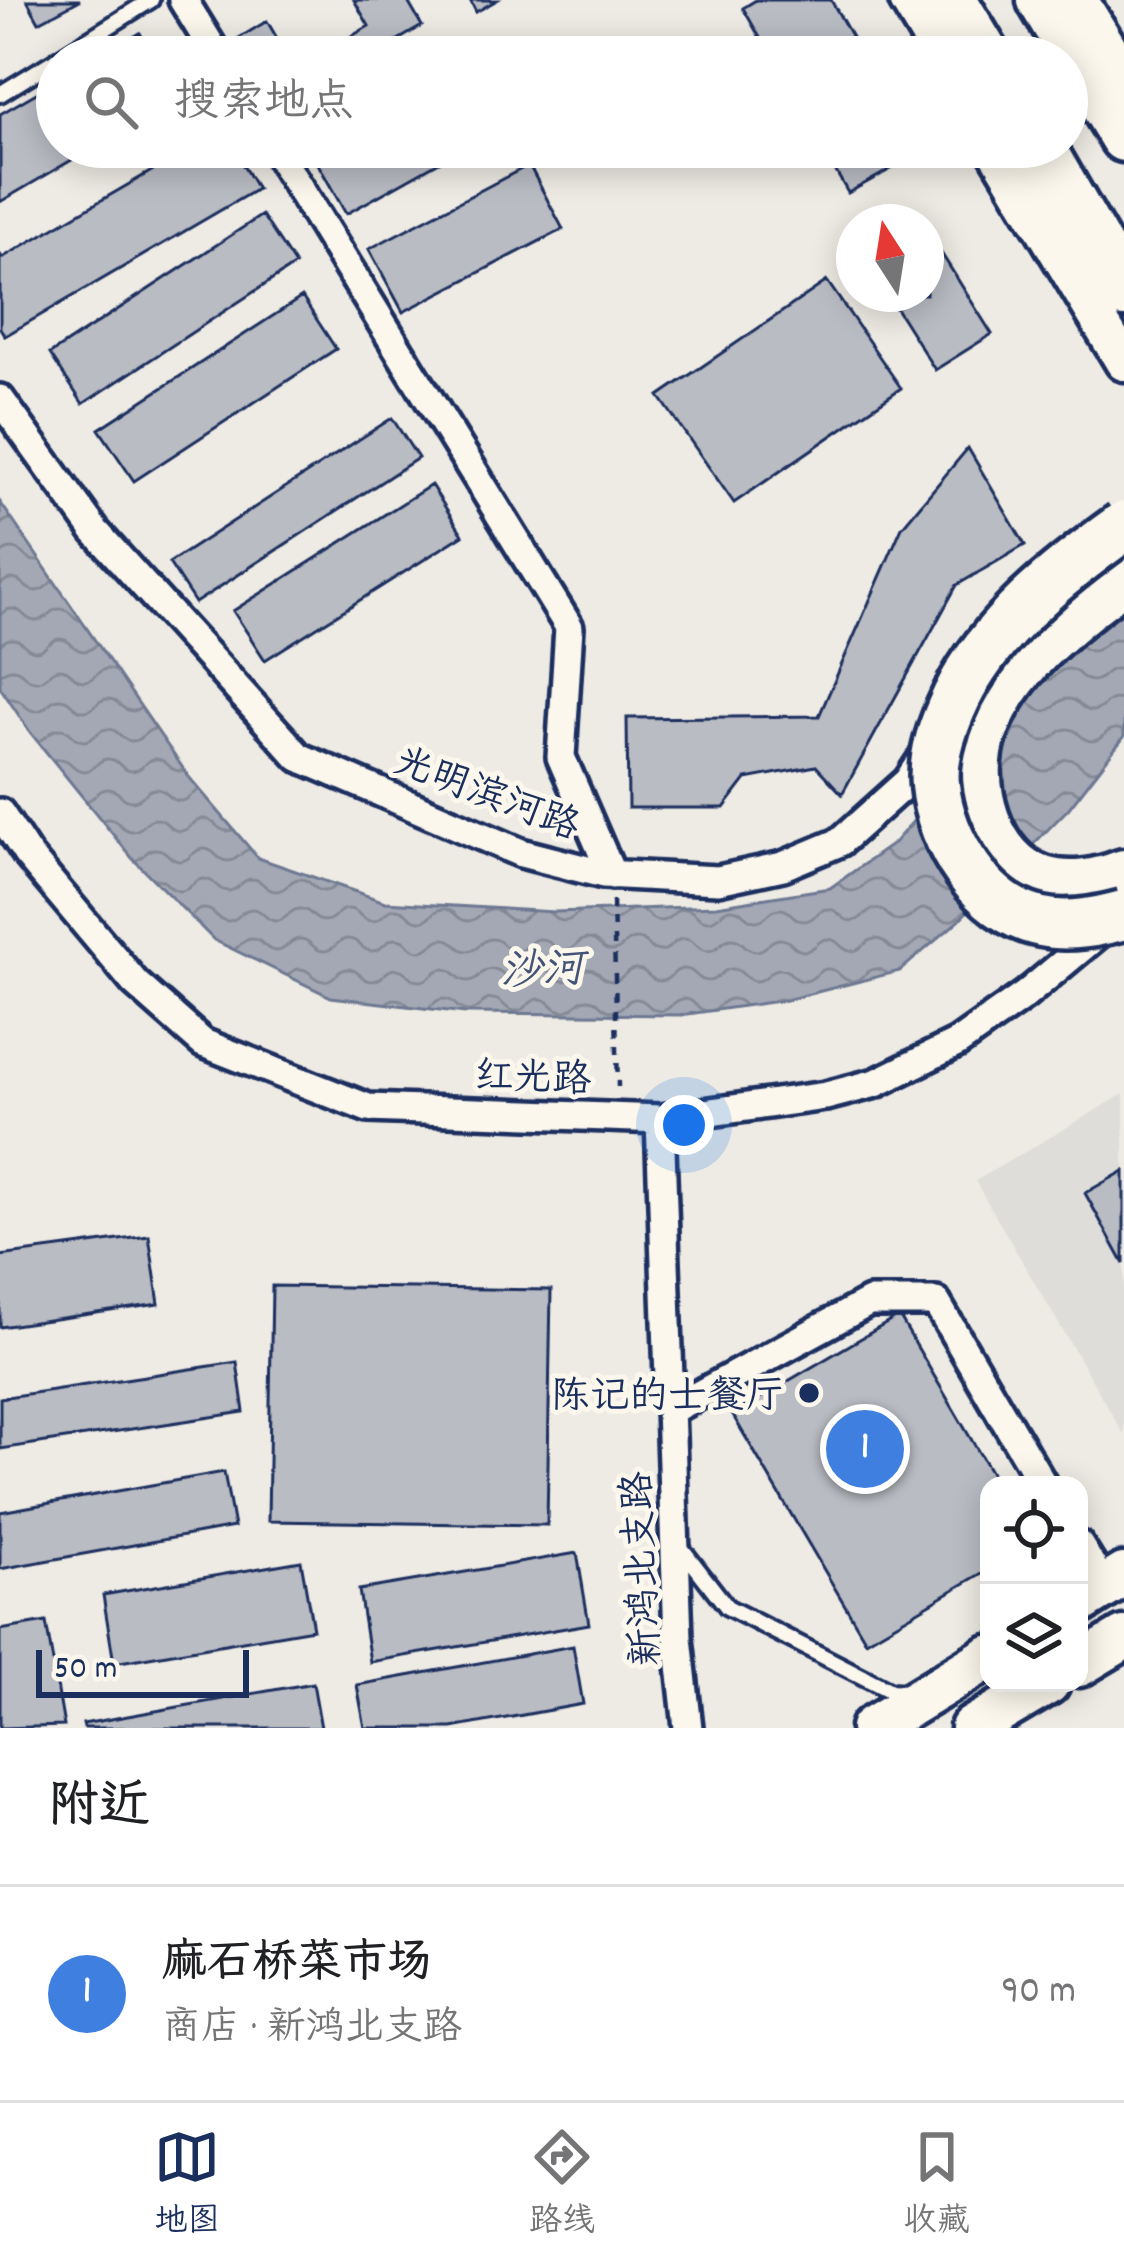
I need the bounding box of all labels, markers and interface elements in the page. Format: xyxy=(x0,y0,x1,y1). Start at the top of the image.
search box xyxy=(36,36,1088,168)
icon: search xyxy=(78,69,144,135)
text: 搜索地点 xyxy=(174,73,354,137)
north arrow xyxy=(836,204,944,312)
street label: 光明滨河路 xyxy=(385,736,587,858)
water label: 沙河 xyxy=(499,942,591,1005)
street label: 红光路 xyxy=(473,1052,592,1111)
your location xyxy=(654,1095,714,1155)
place label: 陈记的士餐厅 xyxy=(551,1372,785,1427)
marker: 陈记的士餐厅 xyxy=(796,1380,822,1406)
pin: 1 xyxy=(826,1404,904,1494)
street label: 新鸿北支路 xyxy=(613,1470,678,1667)
map controls xyxy=(980,1476,1088,1692)
button: locate xyxy=(980,1476,1088,1584)
button: layers xyxy=(980,1584,1088,1692)
scale bar xyxy=(36,1644,249,1697)
text: 50 m xyxy=(54,1647,118,1694)
text: 附近 xyxy=(48,1774,150,1846)
text: 麻石桥菜市场 xyxy=(162,1934,432,1998)
text: 1 xyxy=(83,1966,91,2021)
text: 90 m xyxy=(1001,1966,1076,2021)
text: 商店 · 新鸿北支路 xyxy=(162,2003,462,2058)
tab: 地图 xyxy=(154,2124,220,2247)
tab: 路线 xyxy=(529,2124,595,2247)
tab: 收藏 xyxy=(904,2124,970,2247)

